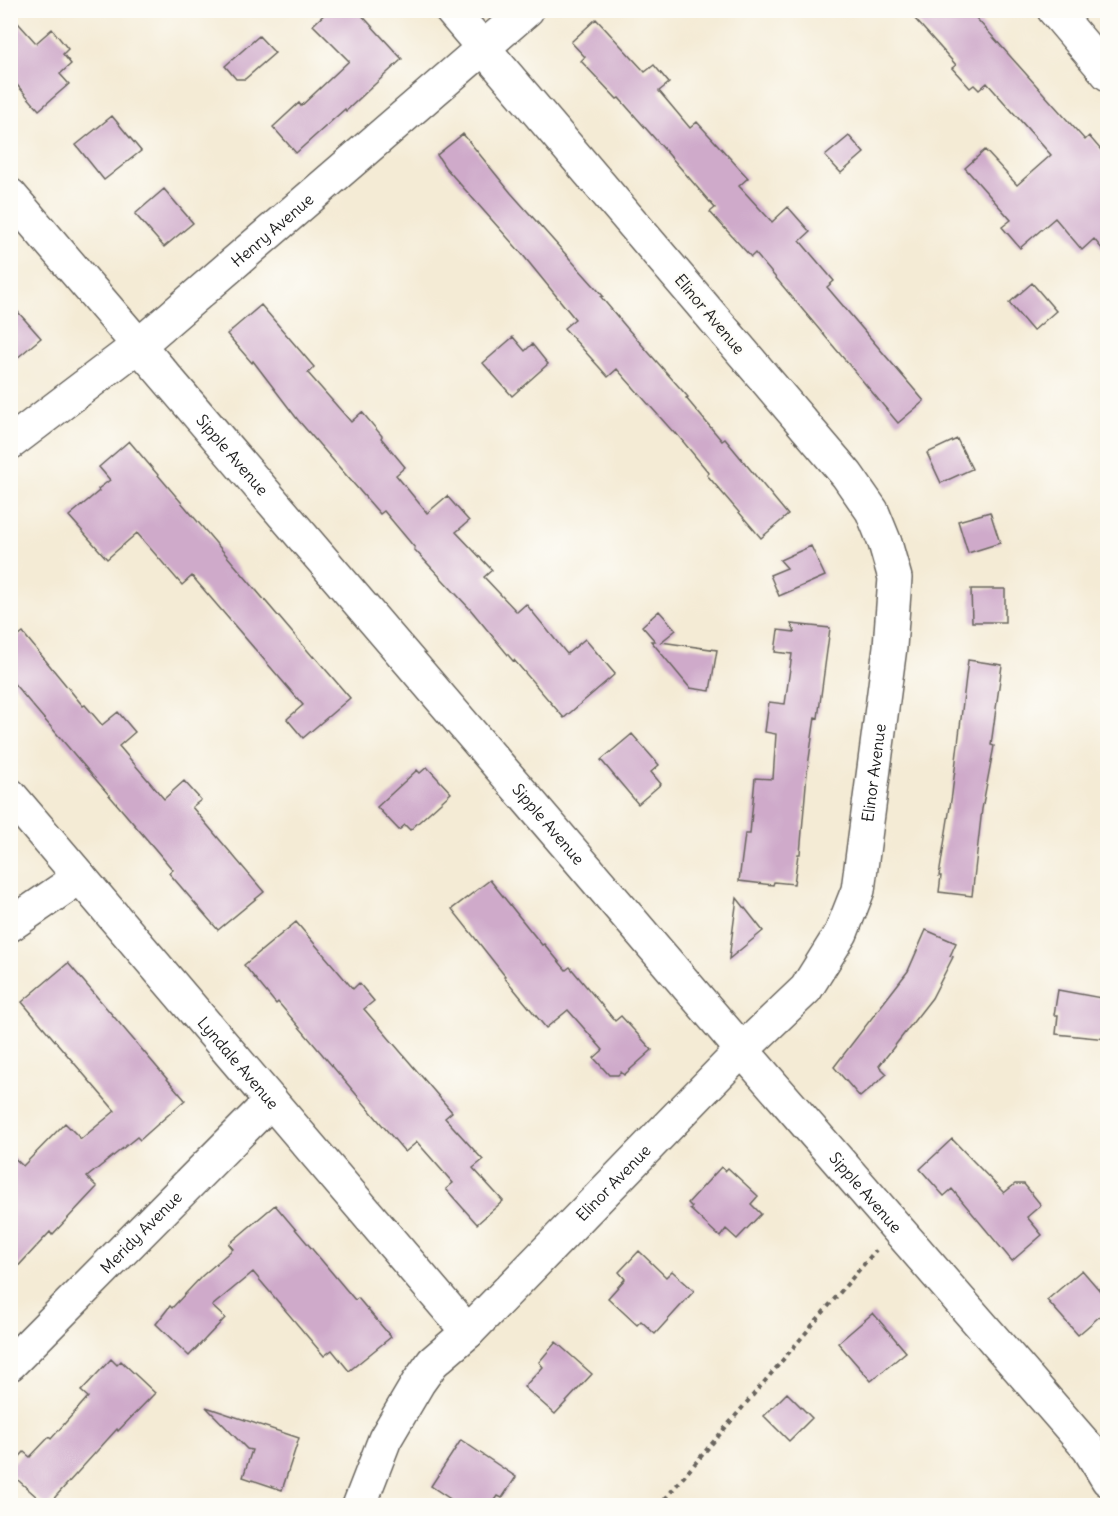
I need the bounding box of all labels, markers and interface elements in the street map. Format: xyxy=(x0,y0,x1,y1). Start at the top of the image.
street label: Henry Avenue xyxy=(227,189,317,271)
street label: Elinor Avenue xyxy=(671,270,749,358)
street label: Sipple Avenue xyxy=(192,410,273,499)
street label: Elinor Avenue xyxy=(857,722,890,823)
street label: Sipple Avenue xyxy=(508,779,589,869)
street label: Lyndale Avenue xyxy=(193,1013,283,1113)
street label: Elinor Avenue xyxy=(571,1140,655,1225)
street label: Sipple Avenue xyxy=(825,1148,906,1237)
street label: Meridy Avenue xyxy=(96,1187,186,1277)

